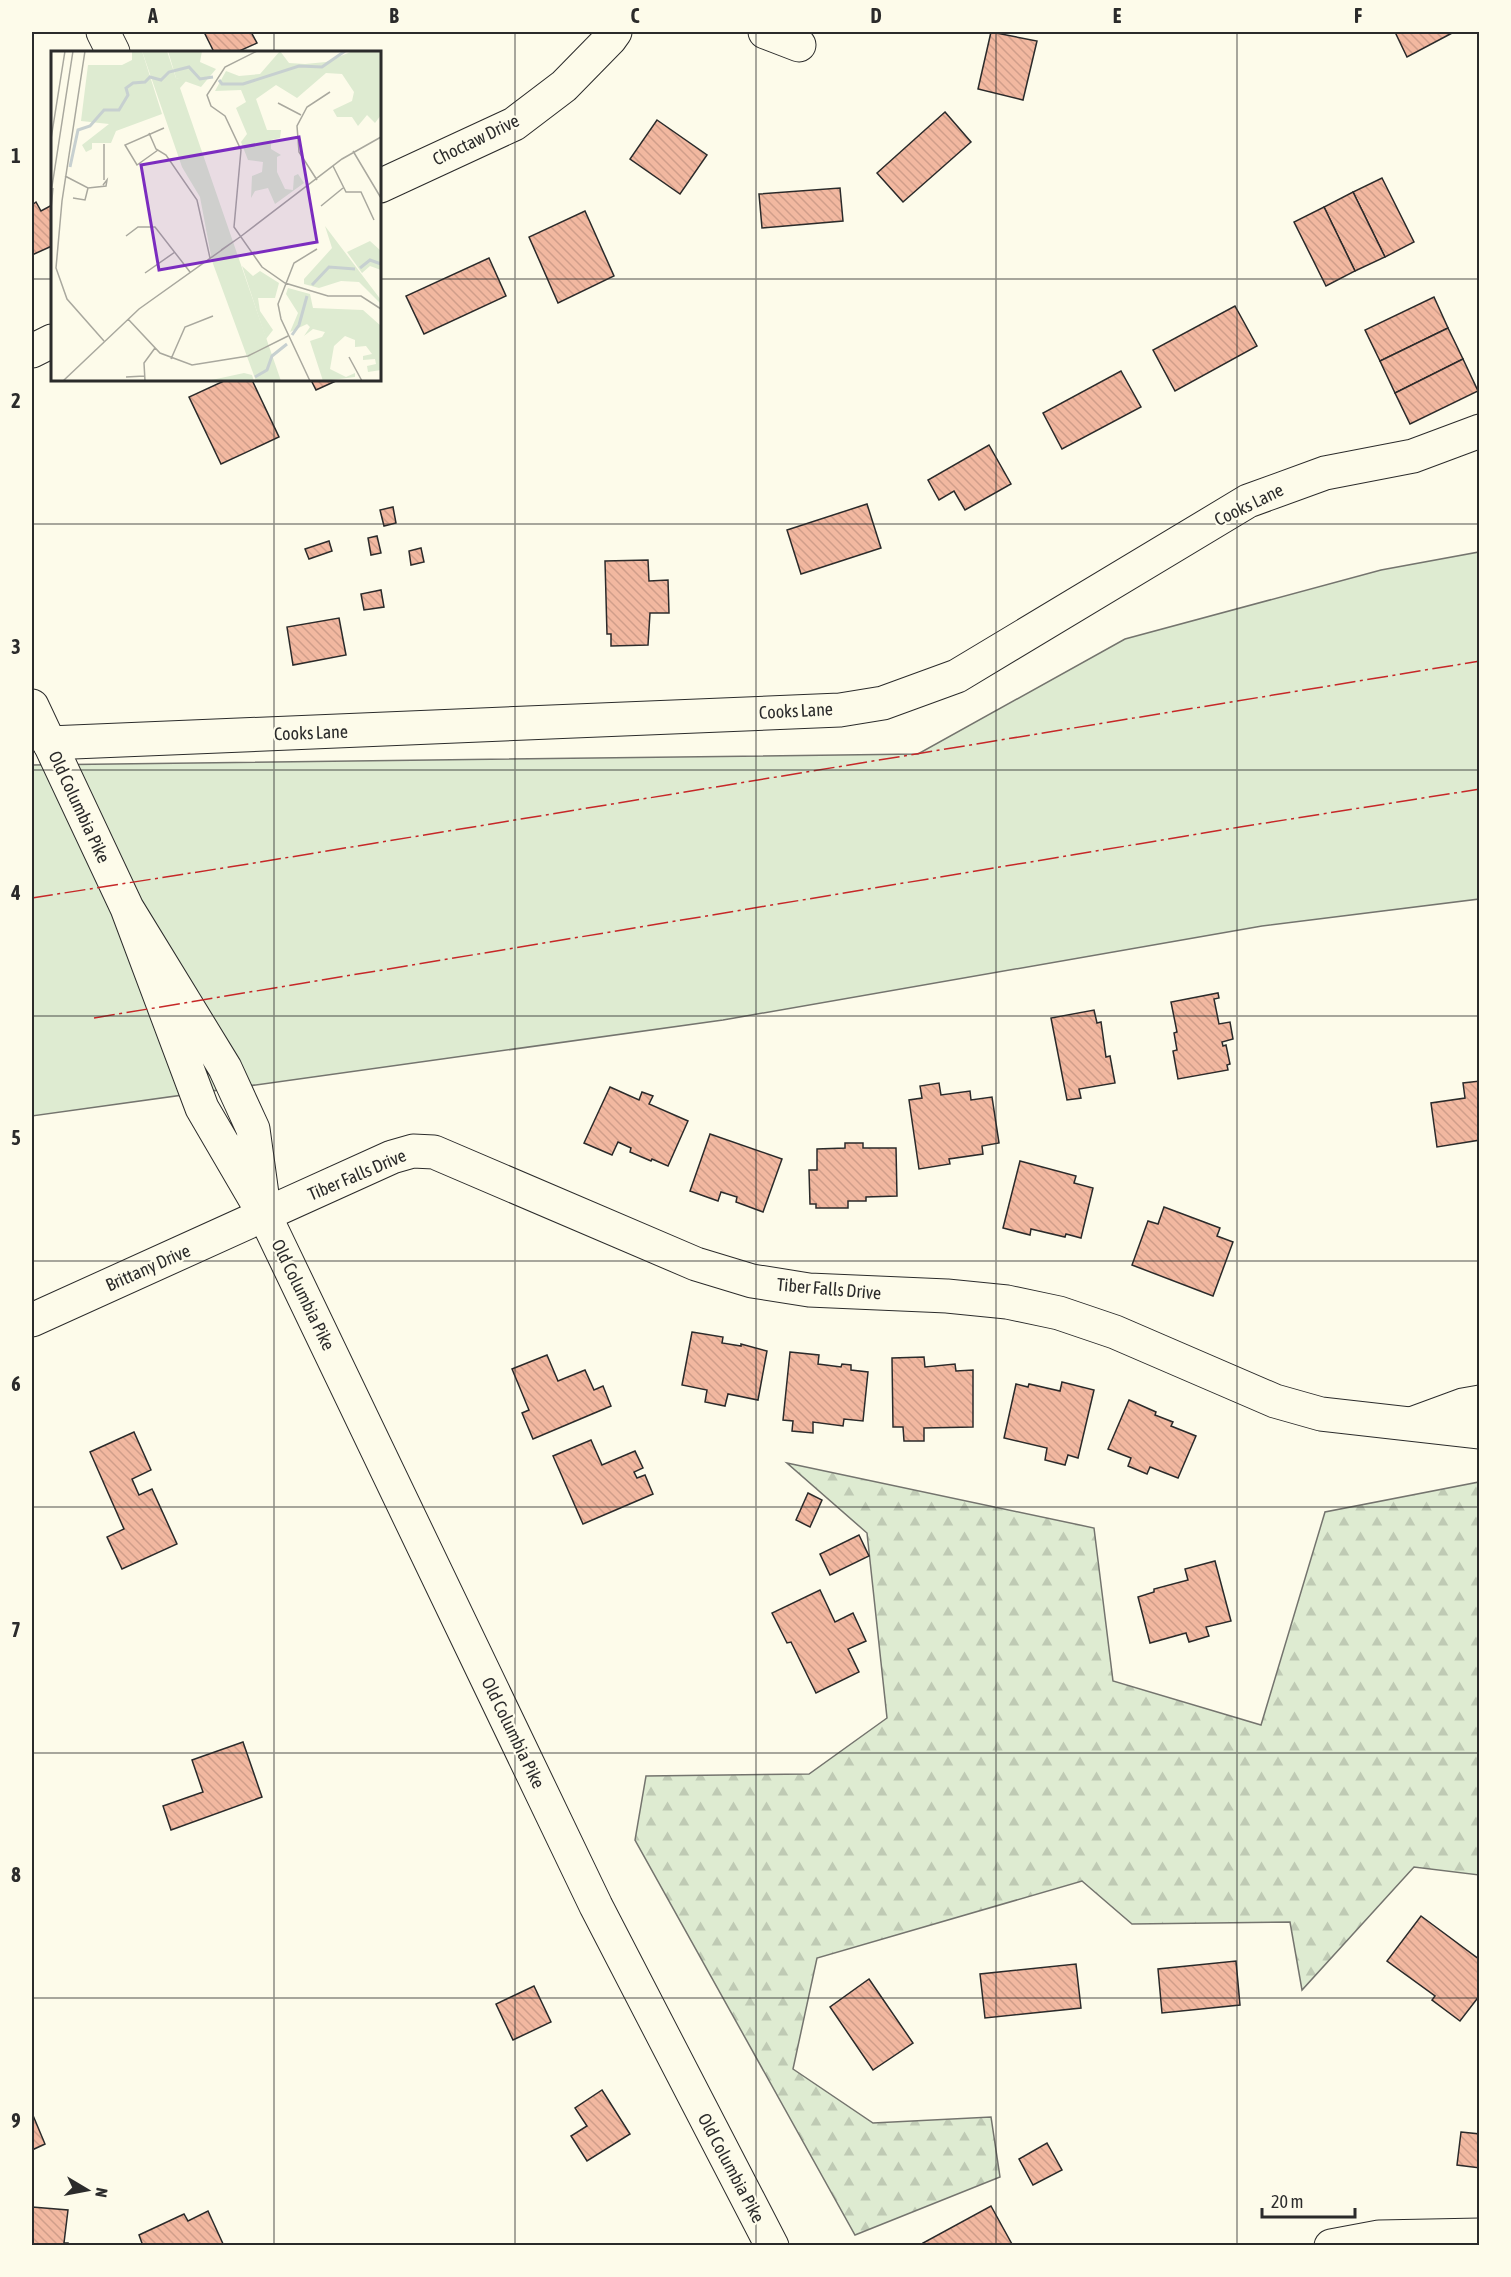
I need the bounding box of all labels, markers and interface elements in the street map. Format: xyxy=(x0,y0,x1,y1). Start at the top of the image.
text: A xyxy=(147,4,158,27)
text: B xyxy=(389,4,399,27)
text: C xyxy=(631,4,640,27)
text: D xyxy=(870,4,882,27)
text: E xyxy=(1113,4,1122,27)
text: F xyxy=(1354,4,1362,27)
inset map xyxy=(51,51,381,381)
street label: Choctaw Drive xyxy=(429,110,522,170)
text: 1 xyxy=(11,144,21,167)
text: 2 xyxy=(11,389,21,412)
street label: Cooks Lane xyxy=(1211,479,1287,530)
text: 3 xyxy=(11,635,21,658)
street label: Cooks Lane xyxy=(758,698,833,723)
street label: Cooks Lane xyxy=(274,721,348,744)
street label: Old Columbia Pike xyxy=(44,748,115,866)
text: 4 xyxy=(10,881,21,904)
text: 5 xyxy=(11,1126,21,1149)
street label: Tiber Falls Drive xyxy=(304,1144,409,1205)
street label: Old Columbia Pike xyxy=(268,1236,339,1354)
street label: Brittany Drive xyxy=(102,1240,193,1295)
street label: Tiber Falls Drive xyxy=(776,1273,882,1304)
text: 6 xyxy=(11,1372,21,1395)
text: 7 xyxy=(11,1618,21,1641)
street label: Old Columbia Pike xyxy=(478,1674,549,1792)
text: 8 xyxy=(11,1863,21,1886)
text: 9 xyxy=(11,2109,21,2132)
street label: Old Columbia Pike xyxy=(694,2109,769,2226)
north arrow xyxy=(57,2160,117,2220)
scale bar xyxy=(1262,2181,1355,2219)
text: N xyxy=(92,2186,111,2199)
text: 20 m xyxy=(1271,2191,1303,2212)

